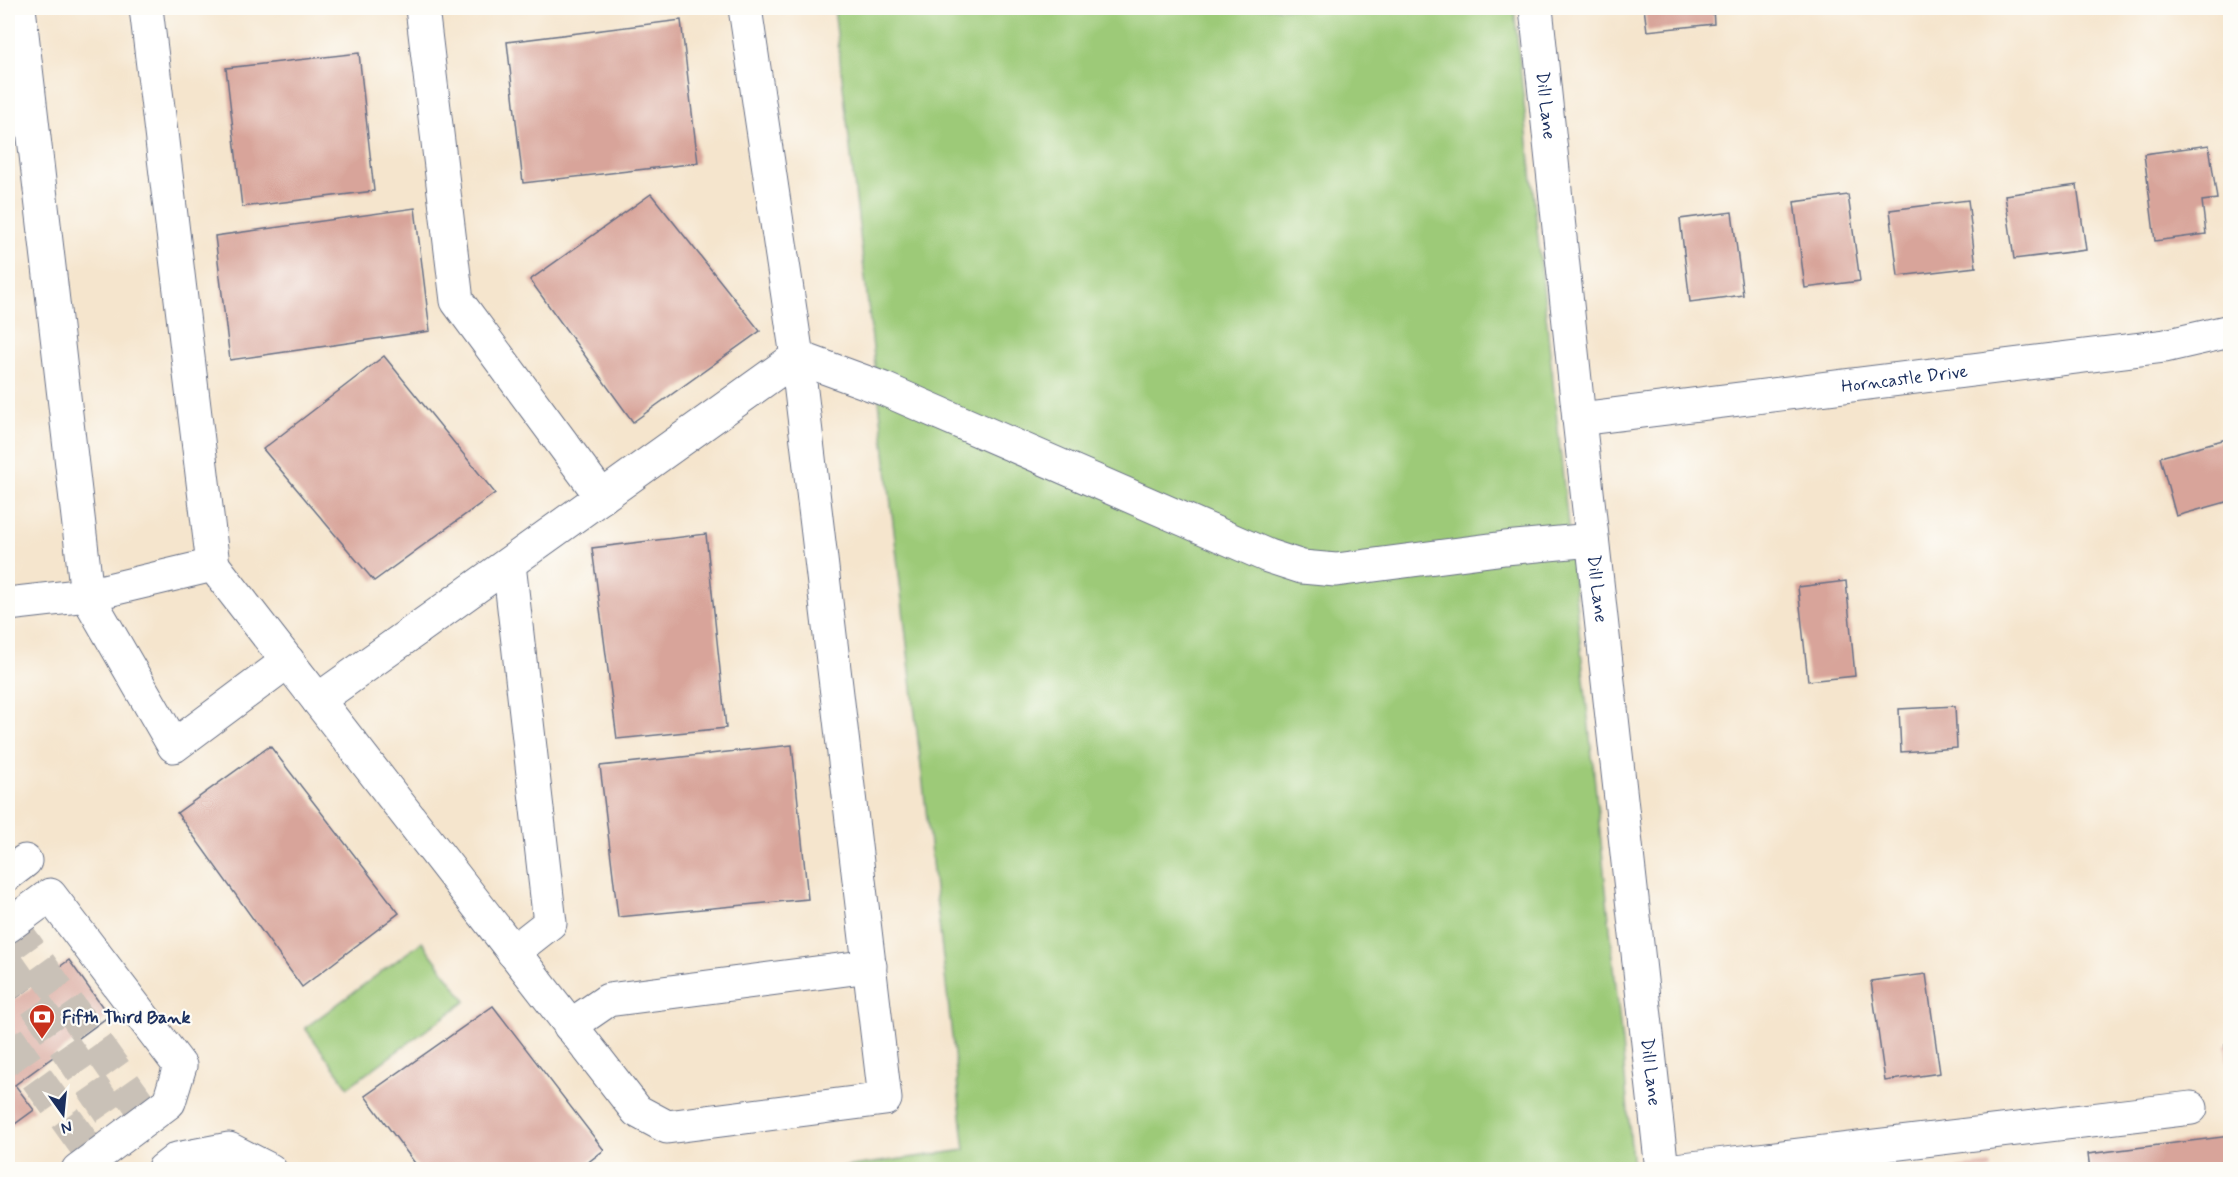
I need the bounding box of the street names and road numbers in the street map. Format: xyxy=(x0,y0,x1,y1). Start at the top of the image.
street label: Dill Lane xyxy=(1530,71,1561,141)
street label: Horncastle Drive xyxy=(1840,360,1969,399)
street label: Dill Lane xyxy=(1581,554,1612,624)
street label: Dill Lane xyxy=(1634,1037,1666,1107)

